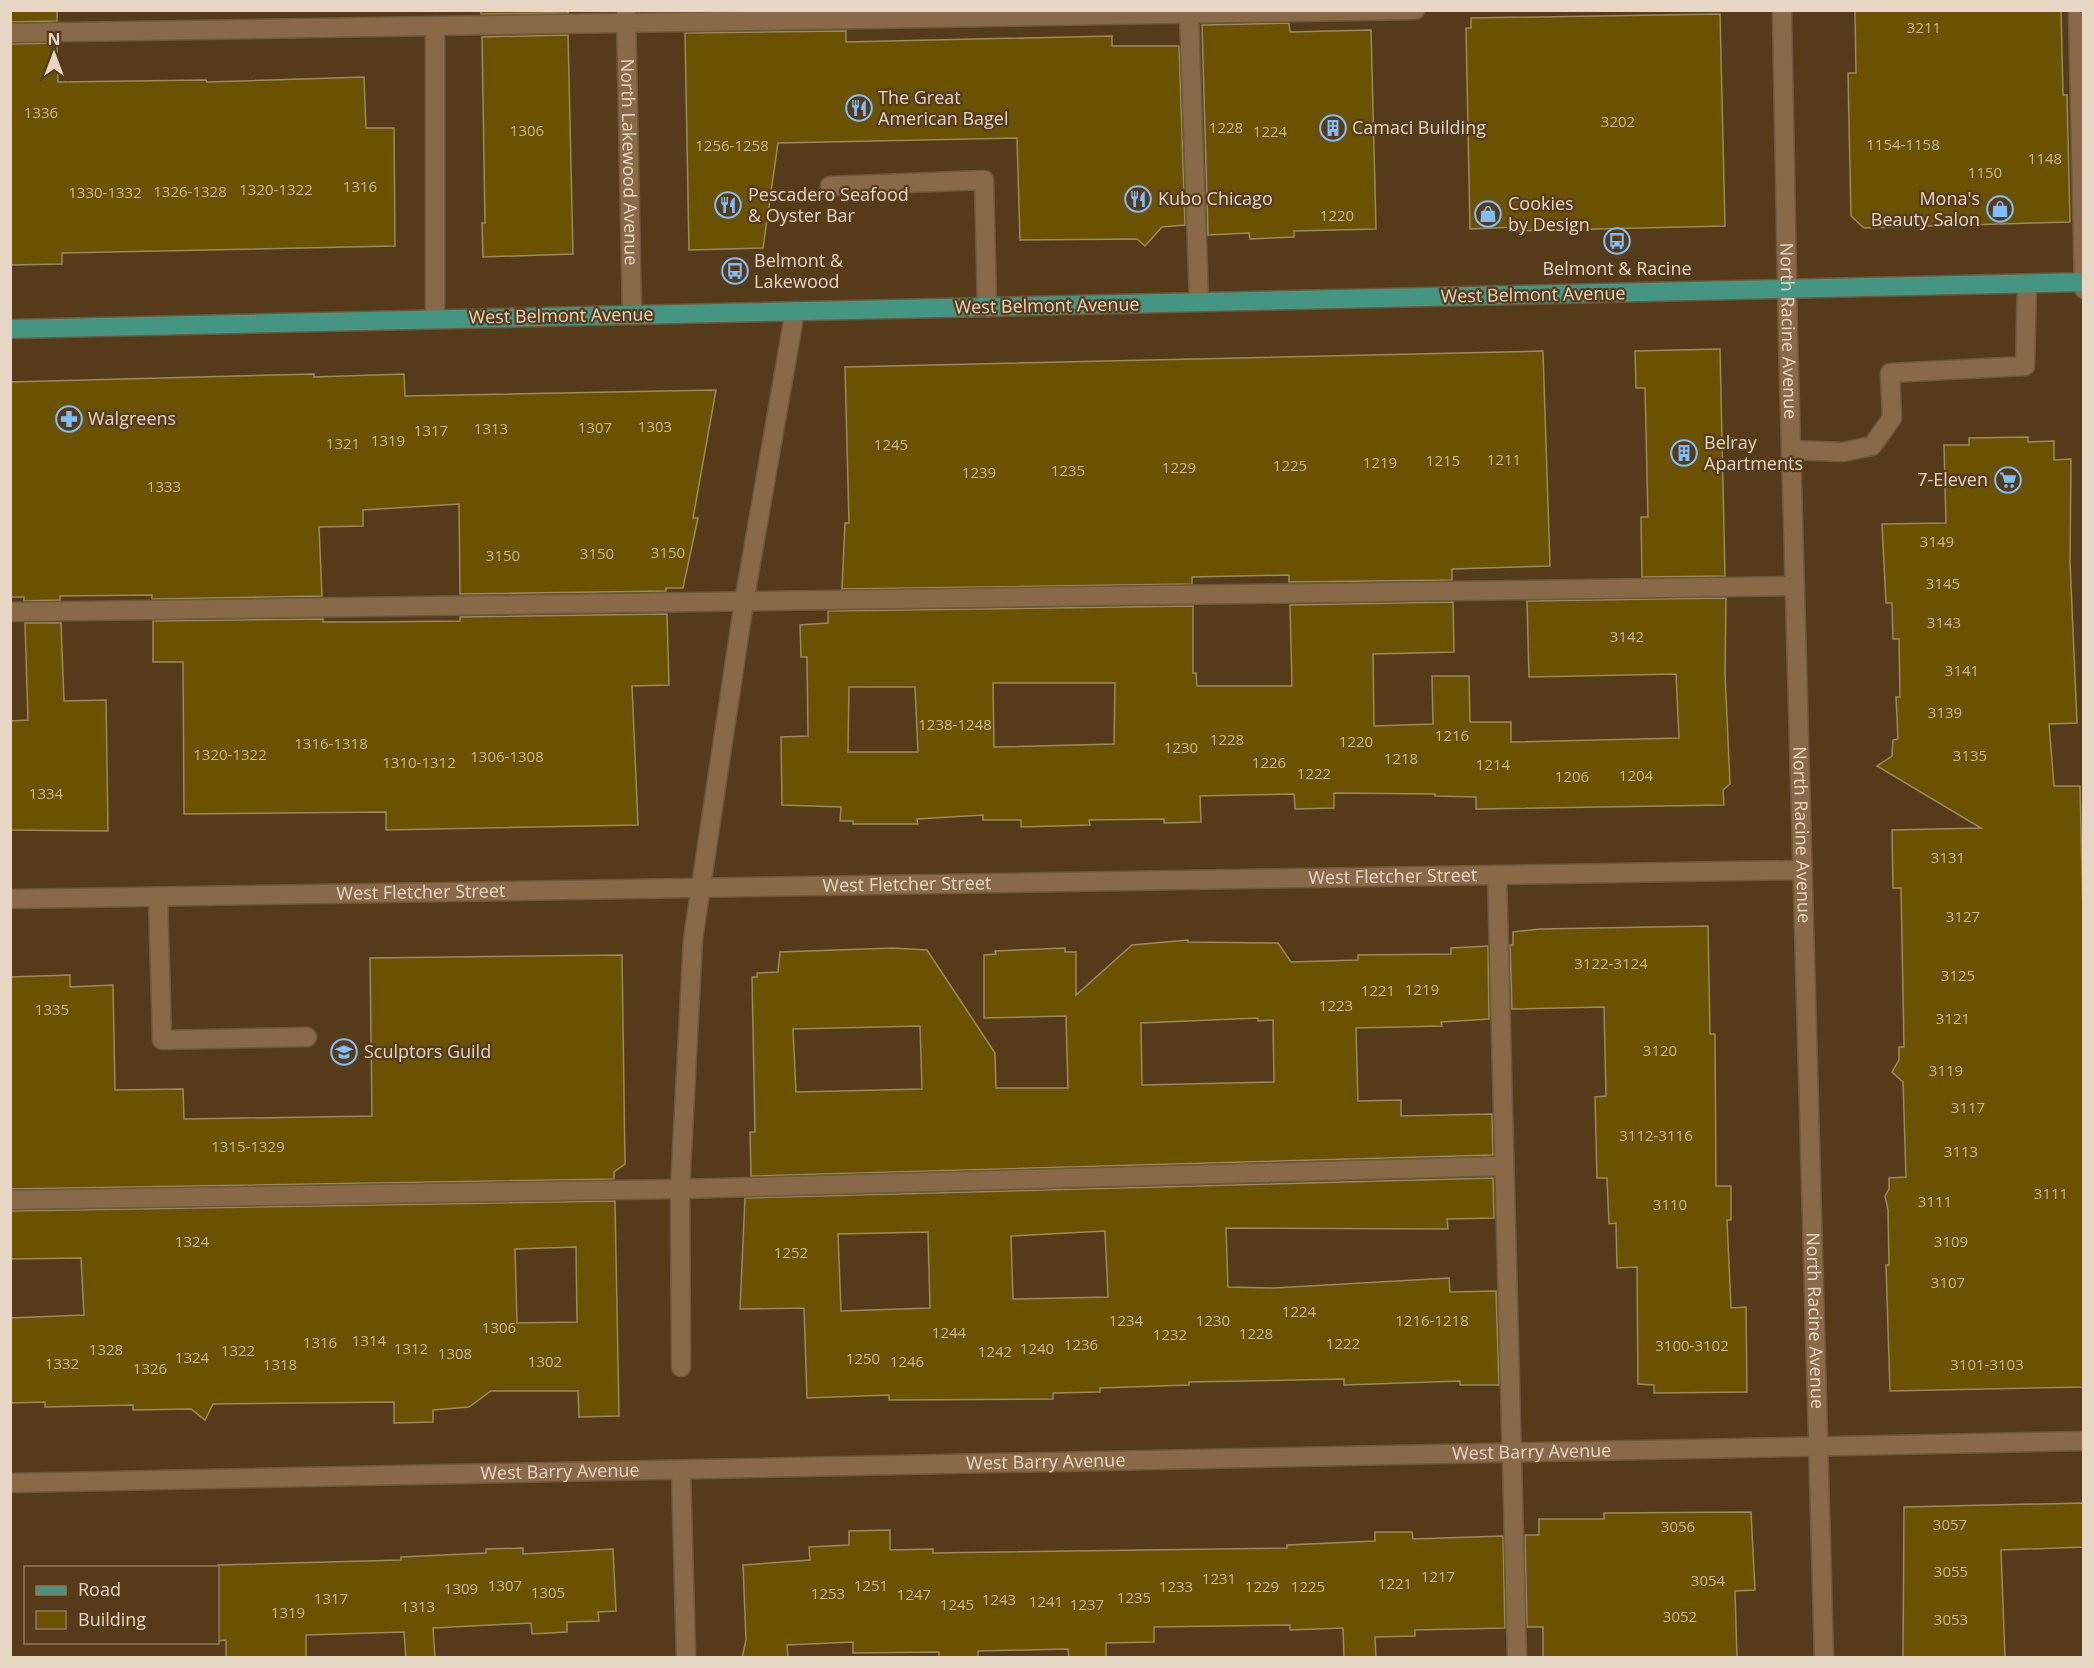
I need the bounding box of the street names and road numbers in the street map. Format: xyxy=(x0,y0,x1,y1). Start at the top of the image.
street label: North Lakewood Avenue xyxy=(616,58,644,266)
street label: North Racine Avenue xyxy=(1775,242,1803,420)
street label: West Belmont Avenue xyxy=(1440,280,1626,308)
street label: West Belmont Avenue xyxy=(954,291,1140,319)
street label: West Belmont Avenue xyxy=(468,301,654,329)
street label: North Racine Avenue xyxy=(1788,746,1817,923)
street label: West Fletcher Street xyxy=(1308,862,1477,889)
street label: West Fletcher Street xyxy=(822,870,992,897)
street label: West Fletcher Street xyxy=(336,878,506,905)
street label: North Racine Avenue xyxy=(1801,1232,1830,1409)
street label: West Barry Avenue xyxy=(1452,1438,1612,1465)
street label: West Barry Avenue xyxy=(966,1447,1126,1475)
street label: West Barry Avenue xyxy=(480,1457,640,1484)

